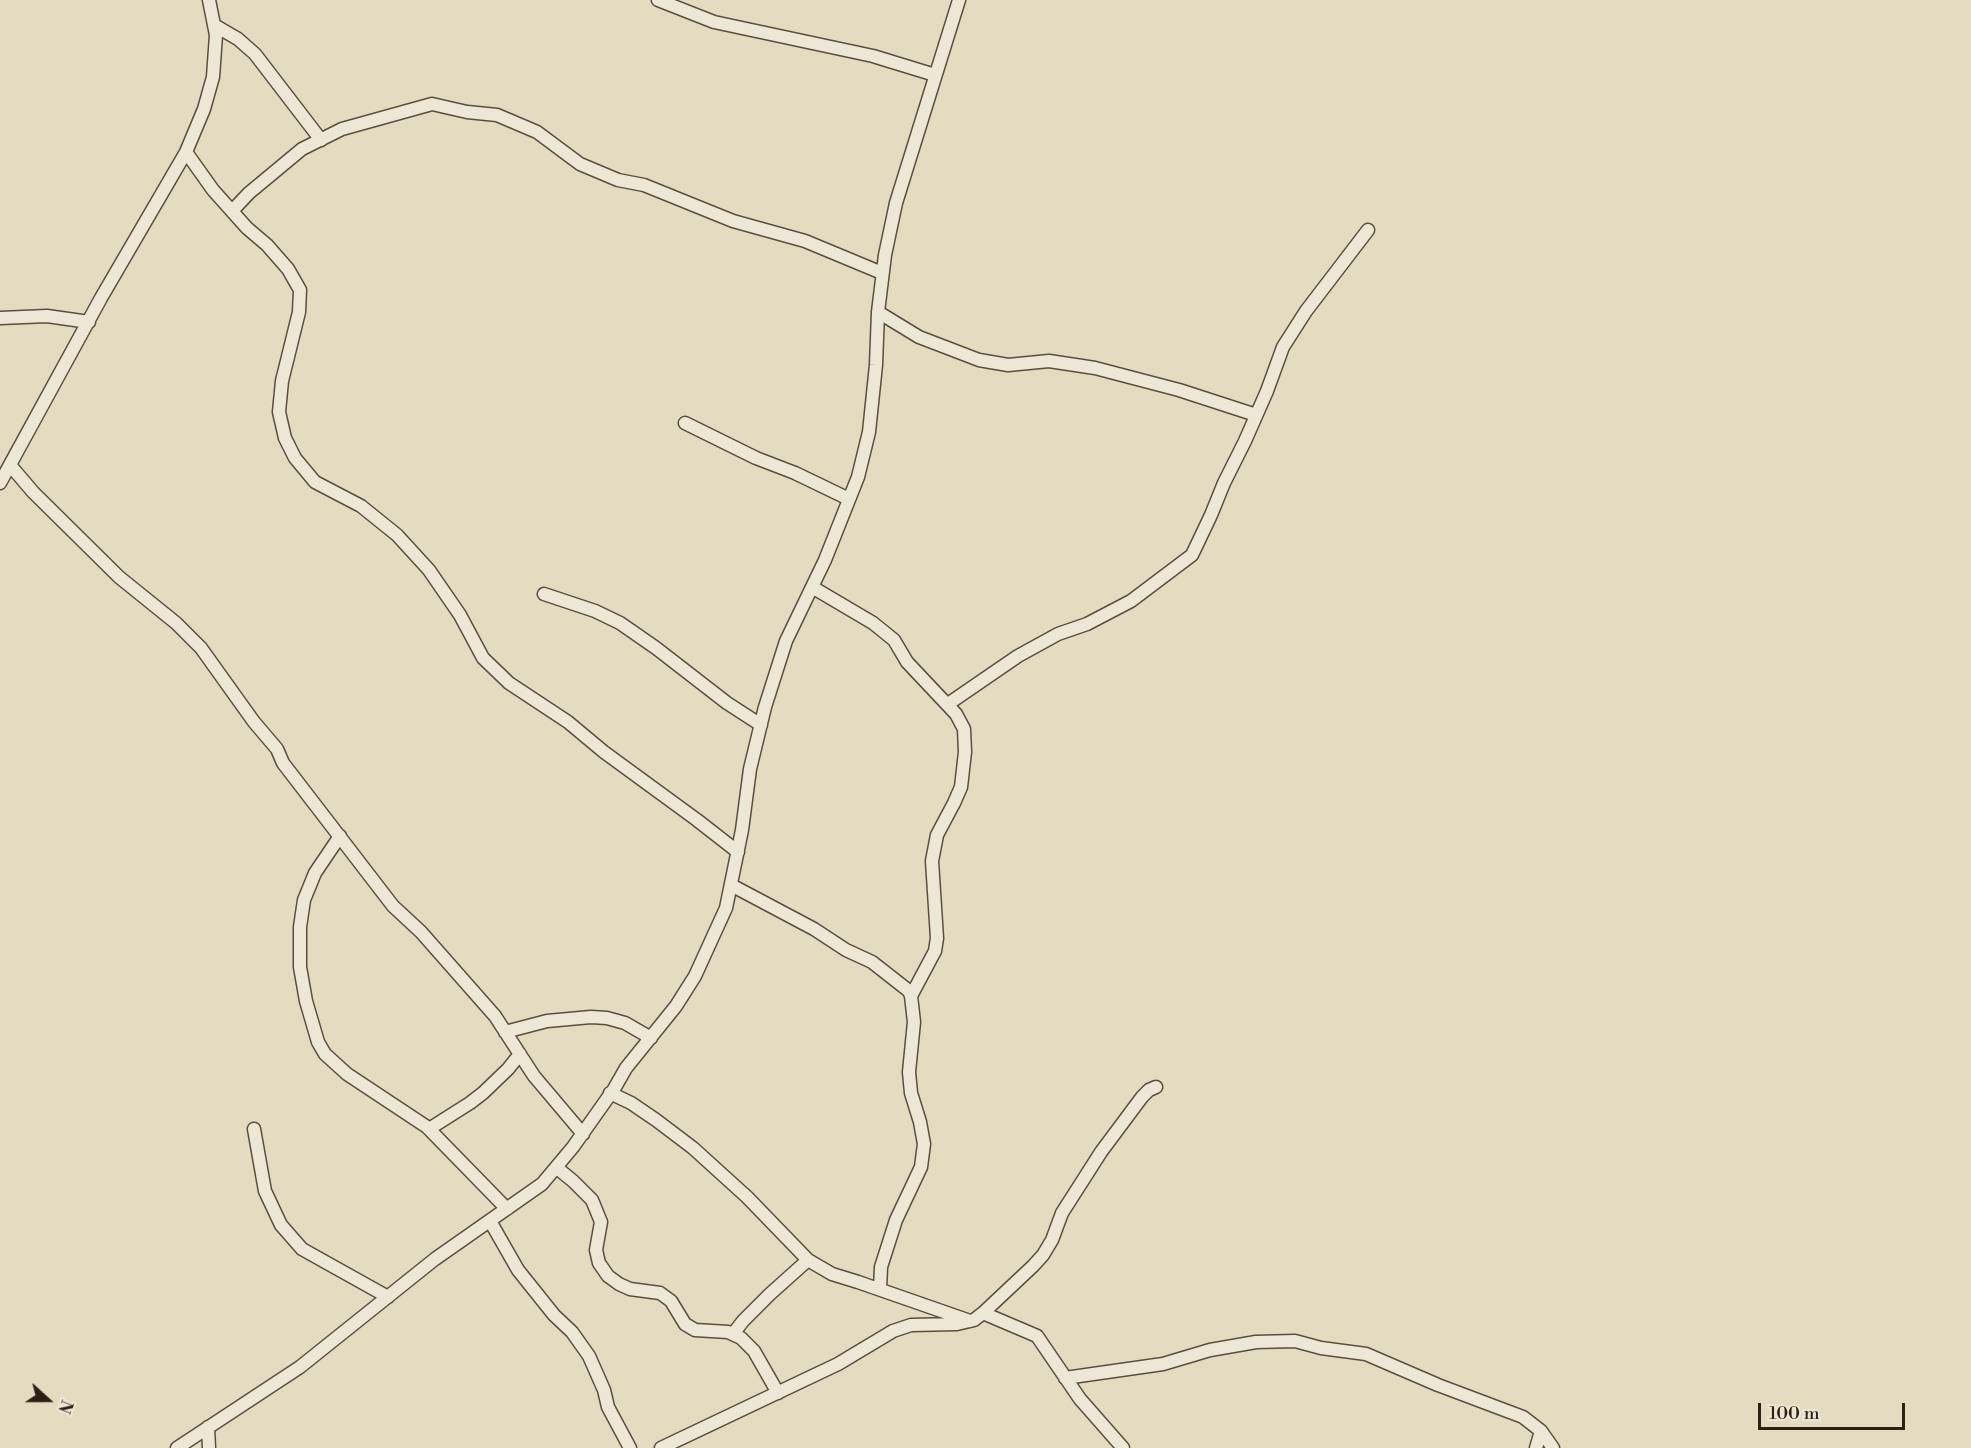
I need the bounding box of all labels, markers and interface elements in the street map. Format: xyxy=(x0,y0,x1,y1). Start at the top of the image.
north arrow xyxy=(18,1370,78,1430)
scale bar xyxy=(1761,1391,1908,1429)
text: N xyxy=(53,1397,76,1416)
text: 100 m xyxy=(1769,1402,1820,1425)

